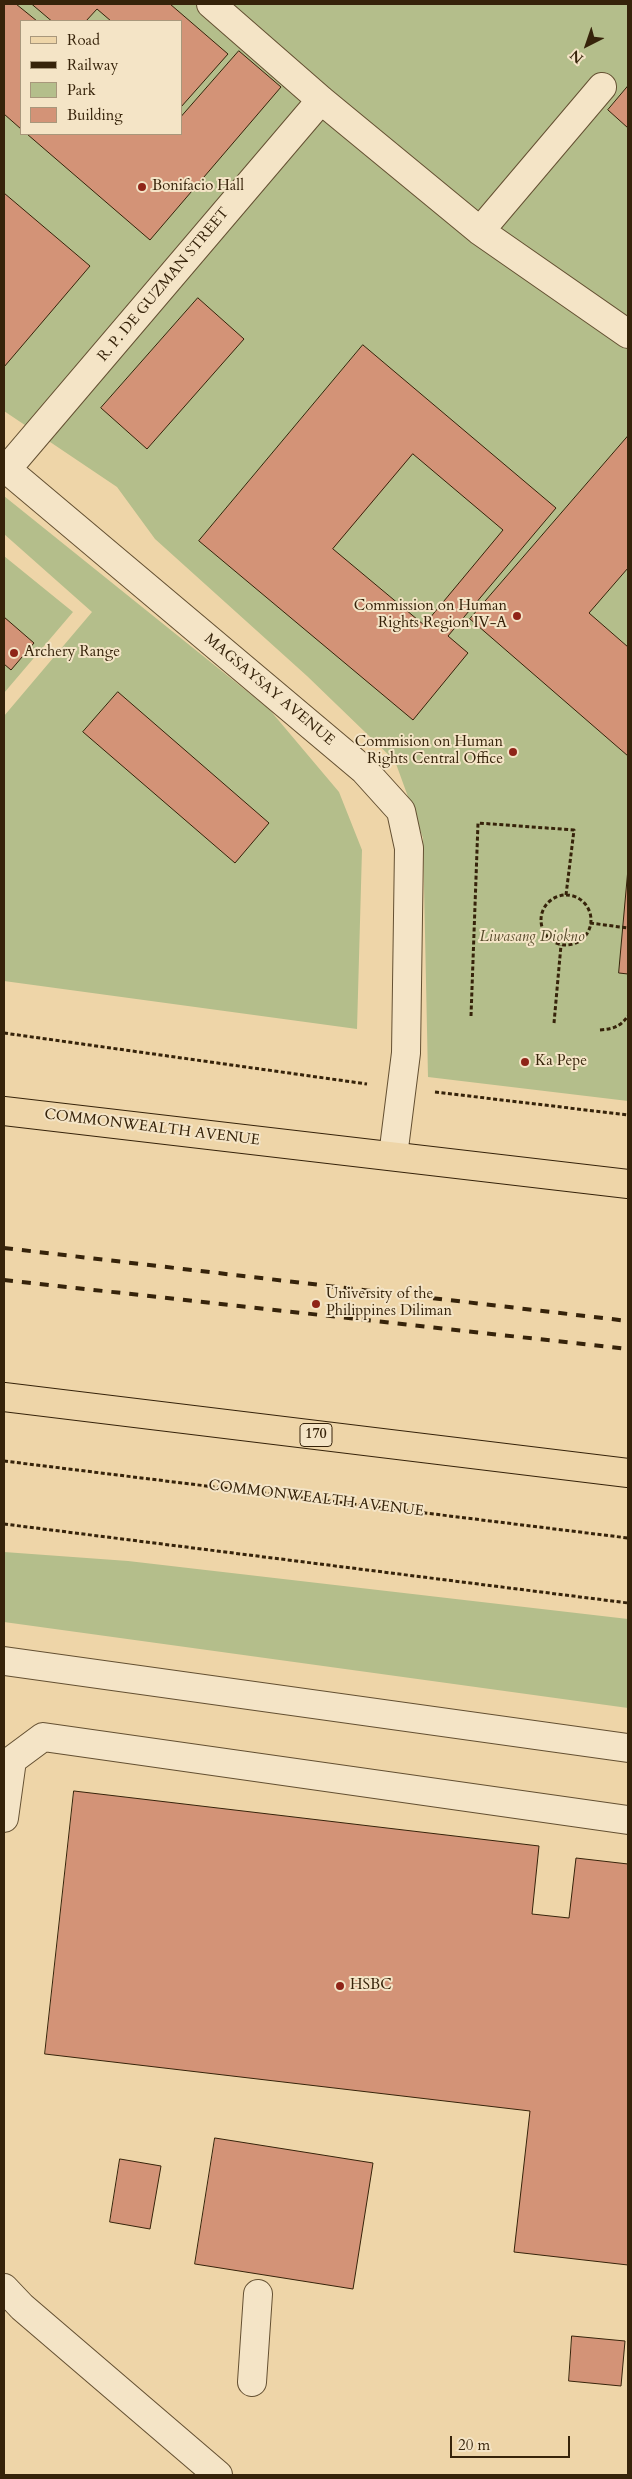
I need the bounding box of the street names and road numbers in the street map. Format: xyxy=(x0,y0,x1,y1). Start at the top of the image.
street label: R. P. DE GUZMAN STREET xyxy=(94,204,234,366)
street label: MAGSAYSAY AVENUE xyxy=(200,630,338,750)
street label: COMMONWEALTH AVENUE xyxy=(43,1106,261,1150)
road number: 170 xyxy=(300,1424,332,1446)
street label: COMMONWEALTH AVENUE xyxy=(207,1477,425,1521)

